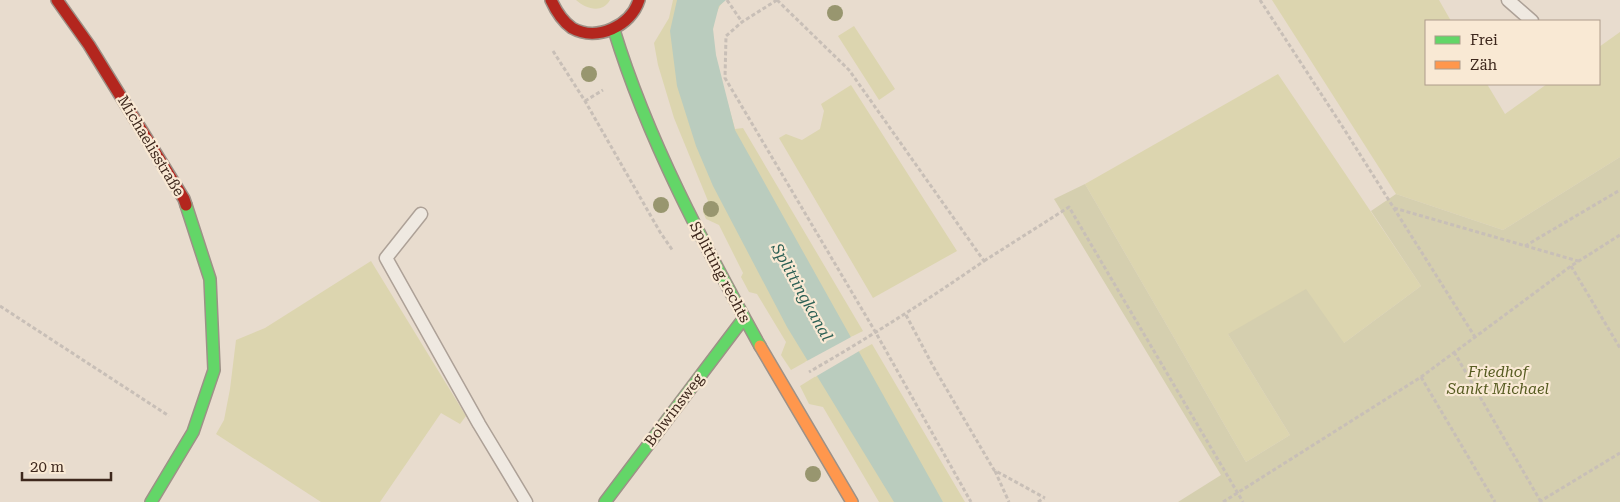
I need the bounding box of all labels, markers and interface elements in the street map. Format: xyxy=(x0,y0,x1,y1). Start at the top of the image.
legend xyxy=(1425,20,1600,85)
text: Frei xyxy=(1470,31,1498,49)
text: Zäh xyxy=(1470,56,1498,74)
street label: Michaelisstraße xyxy=(114,92,188,200)
street label: Splitting rechts xyxy=(686,218,754,326)
water label: Splittingkanal xyxy=(767,239,837,344)
park label: Friedhof Sankt Michael xyxy=(1446,363,1550,398)
street label: Bolwinsweg xyxy=(641,370,708,450)
scale bar xyxy=(22,450,111,482)
text: 20 m xyxy=(30,458,65,476)

